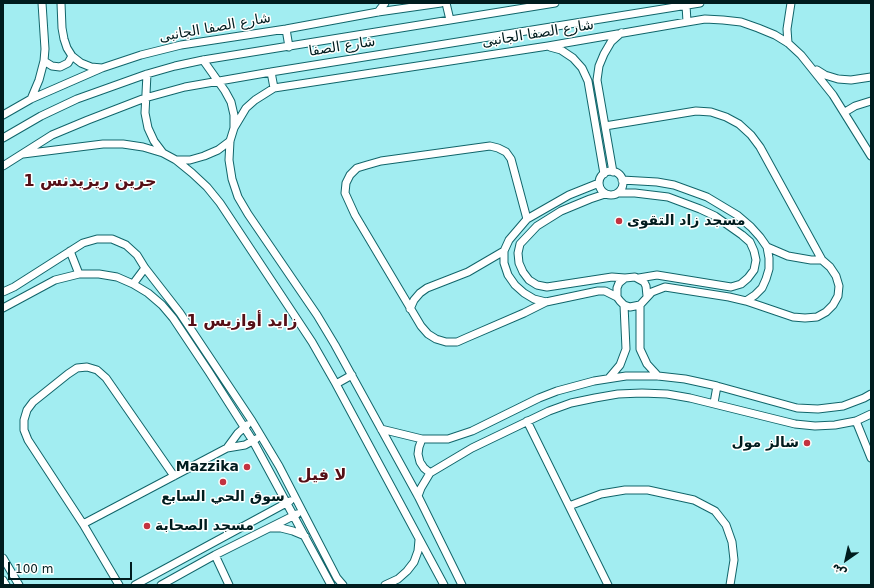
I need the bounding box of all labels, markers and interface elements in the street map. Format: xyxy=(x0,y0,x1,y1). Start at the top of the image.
street label: شارع الصفا الجانبى xyxy=(158,10,272,46)
street label: شارع الصفا الجانبى xyxy=(481,17,595,51)
street label: شارع الصفا xyxy=(307,33,377,61)
district label: جرين ريزيدنس 1 xyxy=(23,172,157,192)
place label: مسجد زاد التقوى xyxy=(627,213,745,229)
marker: مسجد زاد التقوى xyxy=(614,216,624,226)
district label: زايد أوازيس 1 xyxy=(187,312,297,332)
place label: شالز مول xyxy=(732,435,799,451)
marker: شالز مول xyxy=(802,438,812,448)
place label: Mazzika xyxy=(176,459,239,475)
marker: Mazzika xyxy=(242,462,252,472)
district label: لا فيل xyxy=(298,466,346,486)
marker: سوق الحي السابع xyxy=(218,477,228,487)
place label: سوق الحي السابع xyxy=(161,489,285,505)
place label: مسجد الصحابة xyxy=(155,518,254,534)
marker: مسجد الصحابة xyxy=(142,521,152,531)
north arrow xyxy=(826,540,866,580)
scale bar xyxy=(10,554,134,580)
text: ش xyxy=(829,561,849,580)
text: 100 m xyxy=(15,562,53,576)

